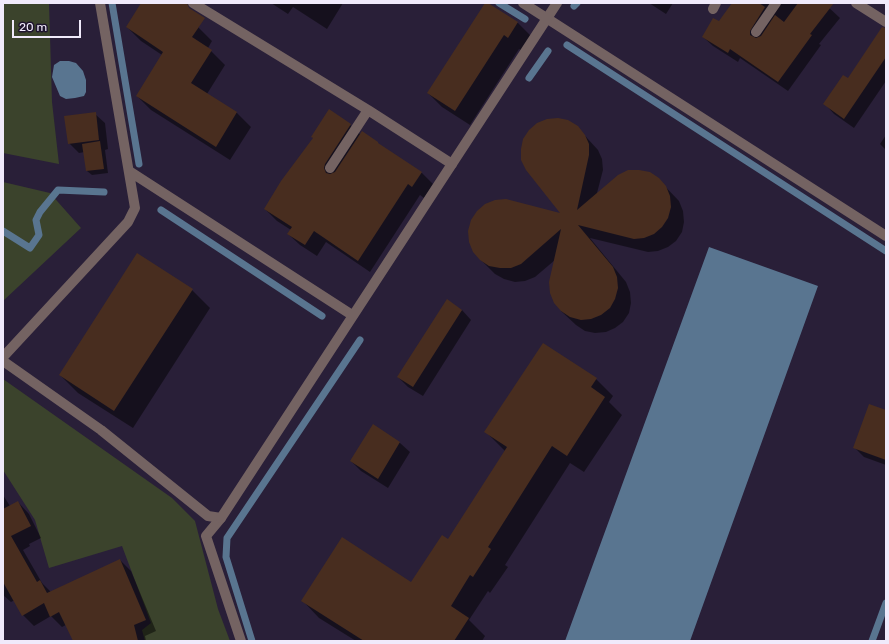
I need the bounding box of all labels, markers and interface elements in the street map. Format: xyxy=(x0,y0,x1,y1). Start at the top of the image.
scale bar xyxy=(14,12,83,38)
text: 20 m xyxy=(19,20,47,34)

